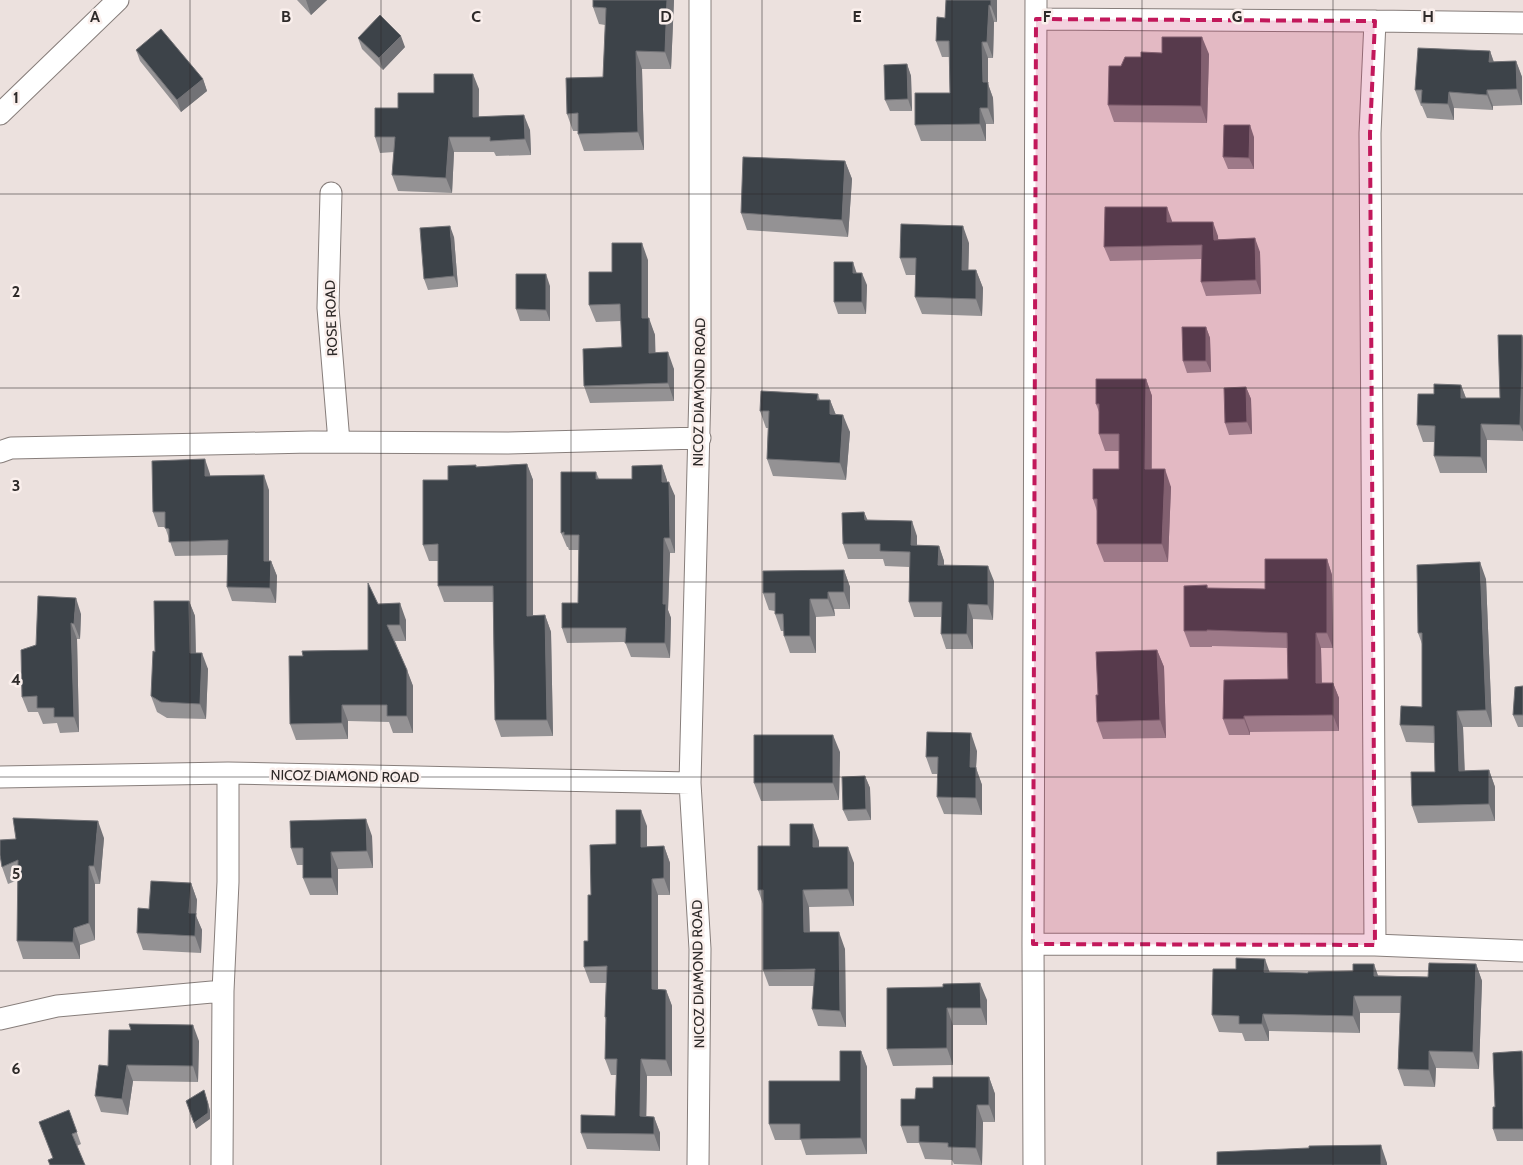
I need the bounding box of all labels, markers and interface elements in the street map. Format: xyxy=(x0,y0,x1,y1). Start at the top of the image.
text: A xyxy=(90,7,100,26)
text: B xyxy=(281,7,291,26)
text: C xyxy=(471,7,481,26)
text: D xyxy=(660,7,672,26)
text: E xyxy=(852,7,862,26)
text: F xyxy=(1043,7,1052,26)
text: G xyxy=(1232,7,1242,26)
text: H xyxy=(1422,7,1434,26)
text: 1 xyxy=(13,88,19,107)
street label: ROSE ROAD xyxy=(321,280,341,356)
text: 2 xyxy=(12,282,20,301)
street label: NICOZ DIAMOND ROAD xyxy=(689,317,709,467)
text: 3 xyxy=(12,476,20,495)
text: 4 xyxy=(11,670,21,689)
street label: NICOZ DIAMOND ROAD xyxy=(270,766,420,786)
text: 5 xyxy=(12,864,20,883)
street label: NICOZ DIAMOND ROAD xyxy=(688,899,708,1049)
text: 6 xyxy=(12,1059,21,1078)

